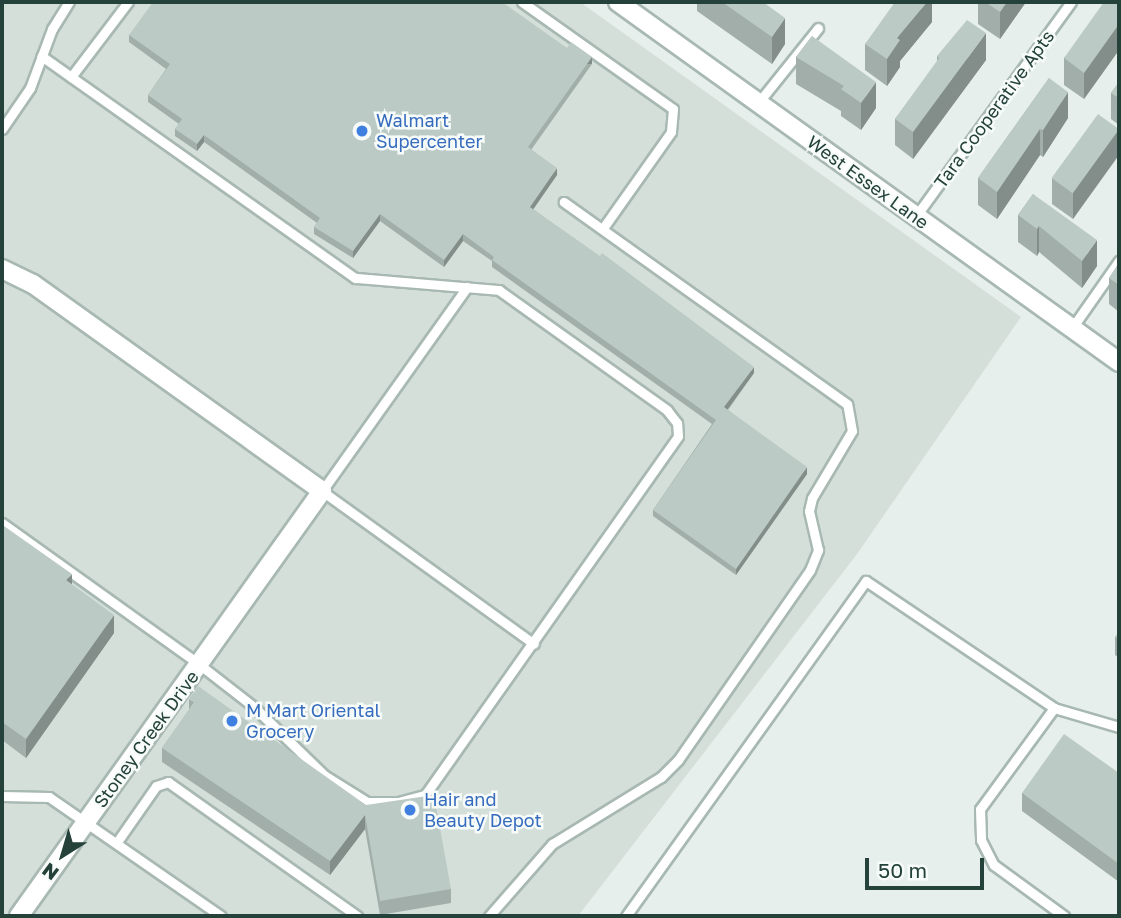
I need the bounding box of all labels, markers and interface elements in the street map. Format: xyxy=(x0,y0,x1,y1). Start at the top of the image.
street label: Tara Cooperative Apts xyxy=(929,26,1059,192)
place label: Walmart Supercenter xyxy=(376,110,483,152)
marker: Walmart Supercenter xyxy=(354,123,370,139)
street label: West Essex Lane xyxy=(803,131,933,233)
street label: Stoney Creek Drive xyxy=(89,666,203,812)
place label: M Mart Oriental Grocery xyxy=(246,700,380,742)
marker: M Mart Oriental Grocery xyxy=(224,713,240,729)
place label: Hair and Beauty Depot xyxy=(424,789,542,832)
marker: Hair and Beauty Depot xyxy=(402,802,418,818)
north arrow xyxy=(28,820,98,890)
scale bar xyxy=(869,844,988,888)
text: 50 m xyxy=(878,857,927,883)
text: N xyxy=(37,859,63,886)

